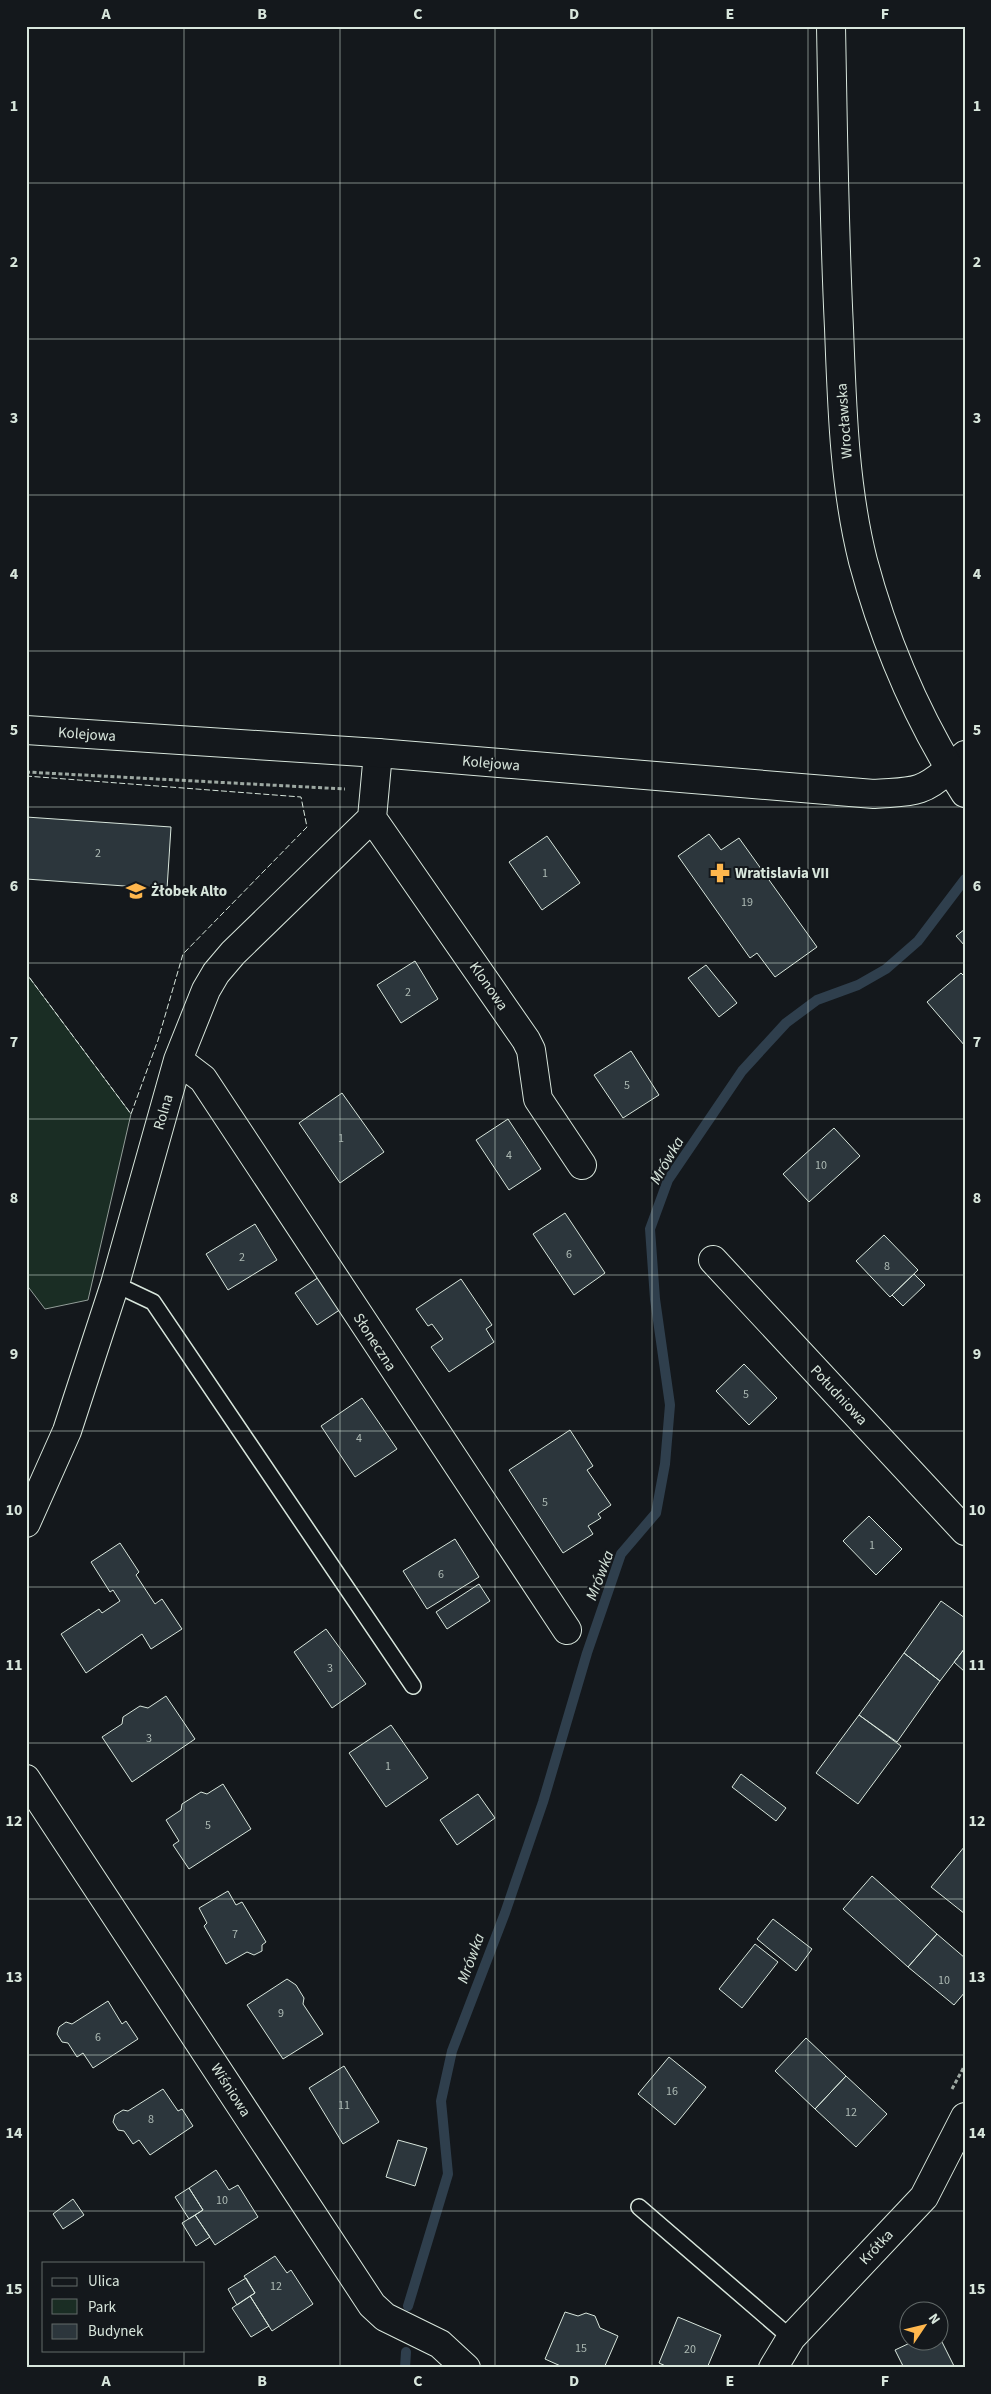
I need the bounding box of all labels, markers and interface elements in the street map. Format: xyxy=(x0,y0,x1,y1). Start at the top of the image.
text: A xyxy=(100,3,111,25)
text: B xyxy=(257,3,267,25)
text: C xyxy=(413,3,423,25)
text: D xyxy=(569,3,579,25)
text: E xyxy=(726,3,734,25)
text: F xyxy=(881,3,889,25)
text: 1 xyxy=(10,95,18,117)
text: 1 xyxy=(973,95,981,117)
text: 2 xyxy=(10,251,18,273)
text: 2 xyxy=(973,251,981,273)
street label: Wrocławska xyxy=(831,382,858,459)
text: 3 xyxy=(10,407,18,429)
text: 3 xyxy=(973,407,981,429)
text: 4 xyxy=(10,563,19,585)
text: 4 xyxy=(973,563,982,585)
text: 5 xyxy=(10,719,18,741)
text: 5 xyxy=(973,719,981,741)
street label: Kolejowa xyxy=(57,722,117,747)
street label: Kolejowa xyxy=(461,751,521,776)
house number: 2 xyxy=(95,845,101,862)
pharmacy icon: Wratislavia VII xyxy=(709,862,731,884)
place label: Wratislavia VII xyxy=(735,863,829,884)
house number: 1 xyxy=(542,865,548,882)
text: 6 xyxy=(10,875,18,897)
text: 6 xyxy=(973,875,981,897)
school or university icon: Żłobek Alto xyxy=(125,880,147,902)
place label: Żłobek Alto xyxy=(151,881,227,902)
house number: 19 xyxy=(741,894,753,911)
street label: Klonowa xyxy=(464,958,513,1015)
house number: 2 xyxy=(405,984,411,1001)
text: 7 xyxy=(10,1031,18,1053)
text: 7 xyxy=(973,1031,981,1053)
house number: 5 xyxy=(624,1077,630,1094)
street label: Rolna xyxy=(148,1092,179,1132)
house number: 1 xyxy=(338,1130,344,1147)
water label: Mrówka xyxy=(644,1132,690,1188)
house number: 4 xyxy=(506,1147,512,1164)
house number: 10 xyxy=(815,1157,827,1174)
text: 8 xyxy=(10,1187,18,1209)
text: 8 xyxy=(973,1187,981,1209)
house number: 6 xyxy=(566,1246,572,1263)
house number: 2 xyxy=(239,1249,245,1266)
house number: 8 xyxy=(884,1258,890,1275)
street label: Słoneczna xyxy=(348,1309,401,1375)
text: 9 xyxy=(10,1343,18,1365)
text: 9 xyxy=(973,1343,981,1365)
street label: Południowa xyxy=(805,1361,872,1430)
house number: 5 xyxy=(743,1386,749,1403)
house number: 4 xyxy=(356,1430,362,1447)
house number: 5 xyxy=(542,1494,548,1511)
text: 10 xyxy=(6,1499,22,1521)
text: 10 xyxy=(969,1499,985,1521)
house number: 1 xyxy=(869,1537,875,1554)
water label: Mrówka xyxy=(580,1547,620,1604)
house number: 6 xyxy=(438,1566,444,1583)
text: 11 xyxy=(6,1654,22,1676)
text: 11 xyxy=(969,1654,985,1676)
house number: 3 xyxy=(327,1660,333,1677)
house number: 3 xyxy=(146,1730,152,1747)
house number: 1 xyxy=(385,1758,391,1775)
text: 12 xyxy=(6,1810,22,1832)
text: 12 xyxy=(969,1810,985,1832)
house number: 5 xyxy=(205,1817,211,1834)
house number: 7 xyxy=(232,1926,238,1943)
water label: Mrówka xyxy=(452,1930,490,1987)
text: 13 xyxy=(6,1966,22,1988)
text: 13 xyxy=(969,1966,985,1988)
house number: 10 xyxy=(938,1972,950,1989)
house number: 9 xyxy=(278,2005,284,2022)
house number: 6 xyxy=(95,2029,101,2046)
street label: Wiśniowa xyxy=(205,2059,256,2121)
house number: 16 xyxy=(666,2083,678,2100)
house number: 11 xyxy=(338,2097,350,2114)
house number: 12 xyxy=(845,2104,857,2121)
house number: 8 xyxy=(148,2111,154,2128)
text: 14 xyxy=(6,2122,23,2144)
text: 14 xyxy=(969,2122,986,2144)
house number: 10 xyxy=(216,2192,228,2209)
street label: Krótka xyxy=(855,2225,898,2270)
legend xyxy=(42,2262,205,2352)
text: Ulica xyxy=(88,2271,119,2292)
text: 15 xyxy=(6,2278,22,2300)
house number: 12 xyxy=(270,2278,282,2295)
text: 15 xyxy=(969,2278,985,2300)
text: Park xyxy=(88,2297,117,2318)
north arrow xyxy=(898,2302,948,2352)
text: N xyxy=(923,2310,945,2329)
text: Budynek xyxy=(88,2321,144,2342)
house number: 15 xyxy=(575,2340,587,2357)
house number: 20 xyxy=(684,2341,696,2358)
text: A xyxy=(100,2370,111,2392)
text: B xyxy=(257,2370,267,2392)
text: C xyxy=(413,2370,423,2392)
text: D xyxy=(569,2370,579,2392)
text: E xyxy=(726,2370,734,2392)
text: F xyxy=(881,2370,889,2392)

